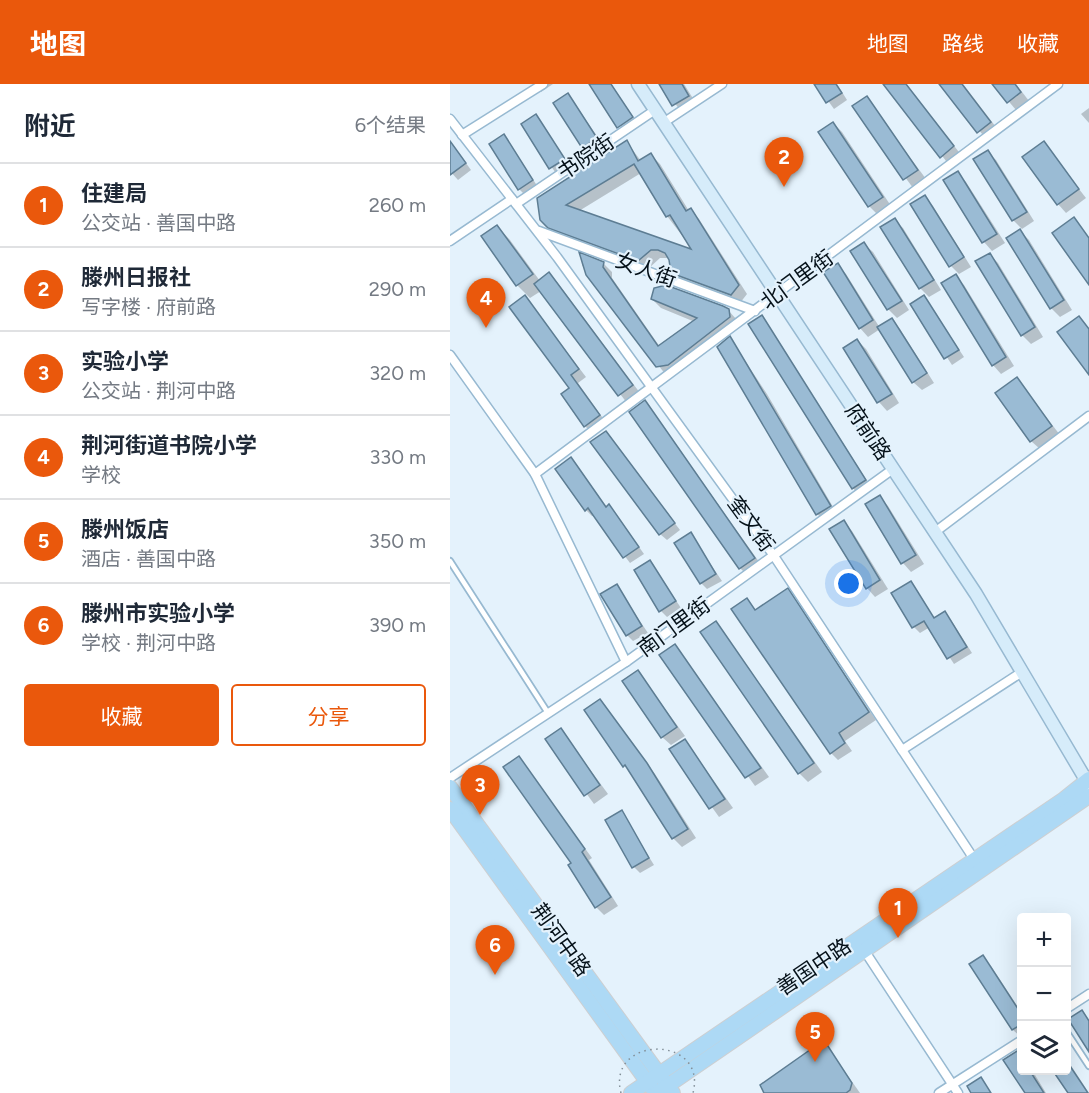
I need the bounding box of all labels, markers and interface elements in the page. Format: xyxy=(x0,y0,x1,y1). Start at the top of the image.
text: 地图 xyxy=(30,27,86,61)
text: 地图 xyxy=(867,31,909,56)
text: 路线 xyxy=(942,31,984,56)
text: 收藏 xyxy=(1017,31,1059,56)
text: 附近 xyxy=(24,110,76,142)
text: 6个结果 xyxy=(355,113,426,137)
street label: 书院街 xyxy=(553,129,619,185)
pin: 2 xyxy=(764,138,804,187)
text: 住建局 xyxy=(81,180,147,207)
text: 1 xyxy=(39,193,48,217)
text: 260 m xyxy=(369,193,426,217)
text: 公交站 · 善国中路 xyxy=(81,211,236,235)
street label: 北门里街 xyxy=(755,245,838,314)
street label: 女人街 xyxy=(612,247,680,292)
text: 滕州日报社 xyxy=(81,264,191,291)
text: 2 xyxy=(38,277,49,301)
text: 290 m xyxy=(369,277,426,301)
pin: 4 xyxy=(466,278,506,328)
text: 写字楼 · 府前路 xyxy=(81,295,216,319)
text: 实验小学 xyxy=(81,348,169,375)
text: 3 xyxy=(38,361,49,385)
text: 320 m xyxy=(369,361,426,385)
text: 公交站 · 荆河中路 xyxy=(81,379,236,403)
street label: 府前路 xyxy=(840,399,896,465)
text: 荆河街道书院小学 xyxy=(81,432,257,459)
text: 4 xyxy=(37,445,50,469)
text: 330 m xyxy=(369,445,426,469)
text: 学校 xyxy=(81,463,121,487)
street label: 奎文街 xyxy=(723,491,780,557)
text: 滕州饭店 xyxy=(81,516,169,543)
text: 5 xyxy=(38,529,49,553)
text: 350 m xyxy=(369,529,426,553)
text: 酒店 · 善国中路 xyxy=(81,547,216,571)
your location xyxy=(834,569,863,598)
street label: 南门里街 xyxy=(632,592,715,661)
text: 滕州市实验小学 xyxy=(81,600,235,627)
text: 6 xyxy=(38,613,49,637)
text: 390 m xyxy=(369,613,426,637)
text: 学校 · 荆河中路 xyxy=(81,631,216,655)
button: 收藏 xyxy=(24,684,219,746)
button: 分享 xyxy=(231,684,426,746)
pin: 3 xyxy=(460,766,500,815)
pin: 1 xyxy=(878,888,918,938)
street label: 荆河中路 xyxy=(527,898,596,981)
map controls xyxy=(1017,913,1071,1075)
button: + xyxy=(1017,913,1071,967)
pin: 6 xyxy=(476,926,514,975)
street label: 善国中路 xyxy=(772,933,856,1000)
button: − xyxy=(1017,967,1071,1021)
pin: 5 xyxy=(796,1012,835,1062)
button: layers xyxy=(1017,1021,1071,1075)

